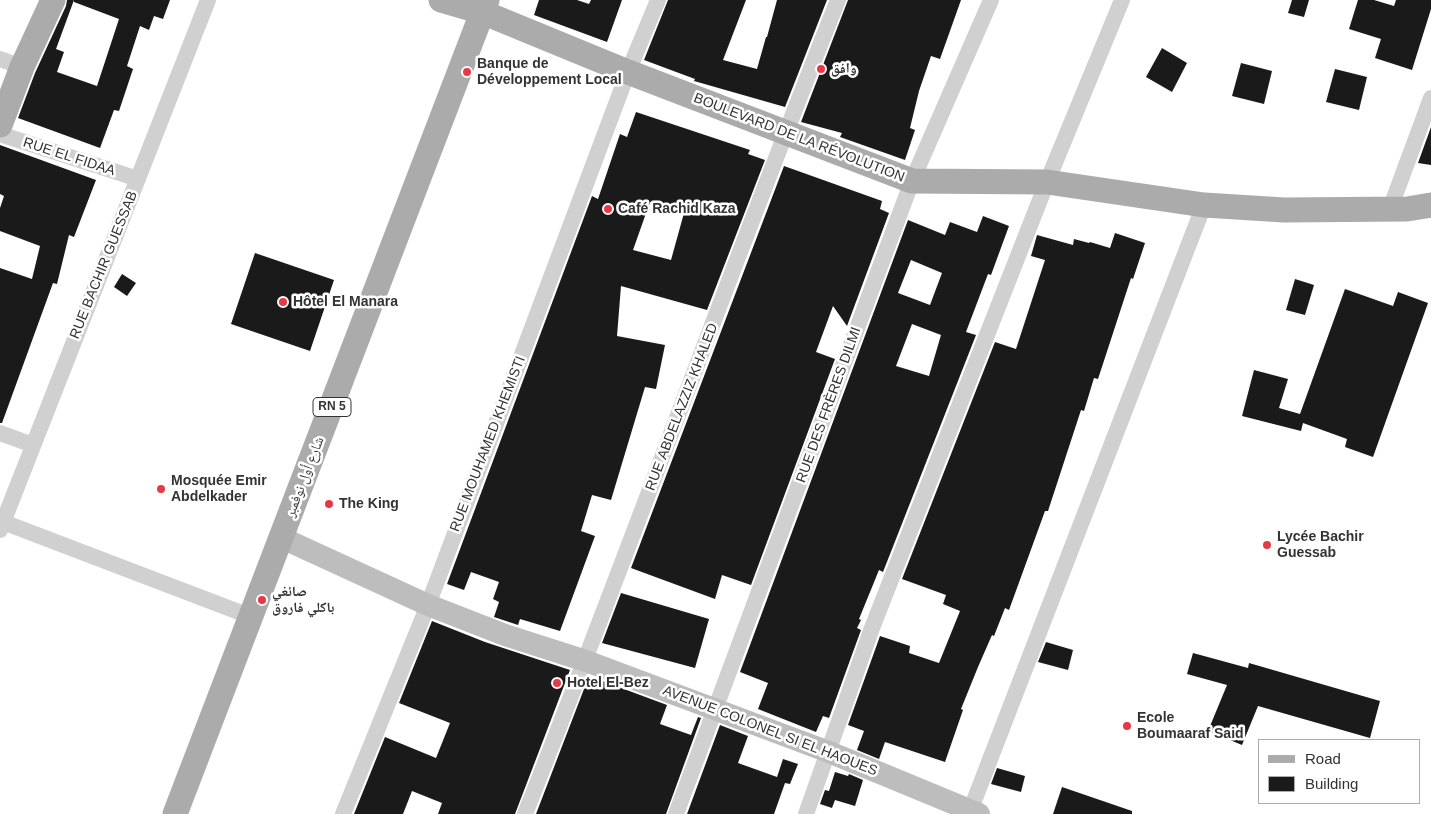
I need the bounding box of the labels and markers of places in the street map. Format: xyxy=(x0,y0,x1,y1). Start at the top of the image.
place label: Banque de Développement Local xyxy=(477,56,622,88)
place label: وافق xyxy=(831,61,857,77)
marker: وافق xyxy=(815,63,827,75)
marker: Banque de Développement Local xyxy=(461,66,473,78)
place label: Café Rachid Kaza xyxy=(618,201,735,217)
marker: Café Rachid Kaza xyxy=(602,203,614,215)
place label: Hôtel El Manara xyxy=(293,294,398,310)
marker: Hôtel El Manara xyxy=(277,296,289,308)
place label: Mosquée Emir Abdelkader xyxy=(171,473,267,506)
marker: Mosquée Emir Abdelkader xyxy=(155,483,167,495)
place label: The King xyxy=(339,496,399,512)
marker: The King xyxy=(323,498,335,510)
place label: Lycée Bachir Guessab xyxy=(1277,529,1364,562)
marker: Lycée Bachir Guessab xyxy=(1261,539,1273,551)
place label: صائغي باكلي فاروق xyxy=(272,584,334,616)
marker: صائغي باكلي فاروق xyxy=(256,594,268,606)
place label: Hotel El-Bez xyxy=(567,675,649,691)
marker: Hotel El-Bez xyxy=(551,677,563,689)
place label: Ecole Boumaaraf Said xyxy=(1137,710,1244,742)
marker: Ecole Boumaaraf Said xyxy=(1121,720,1133,732)

